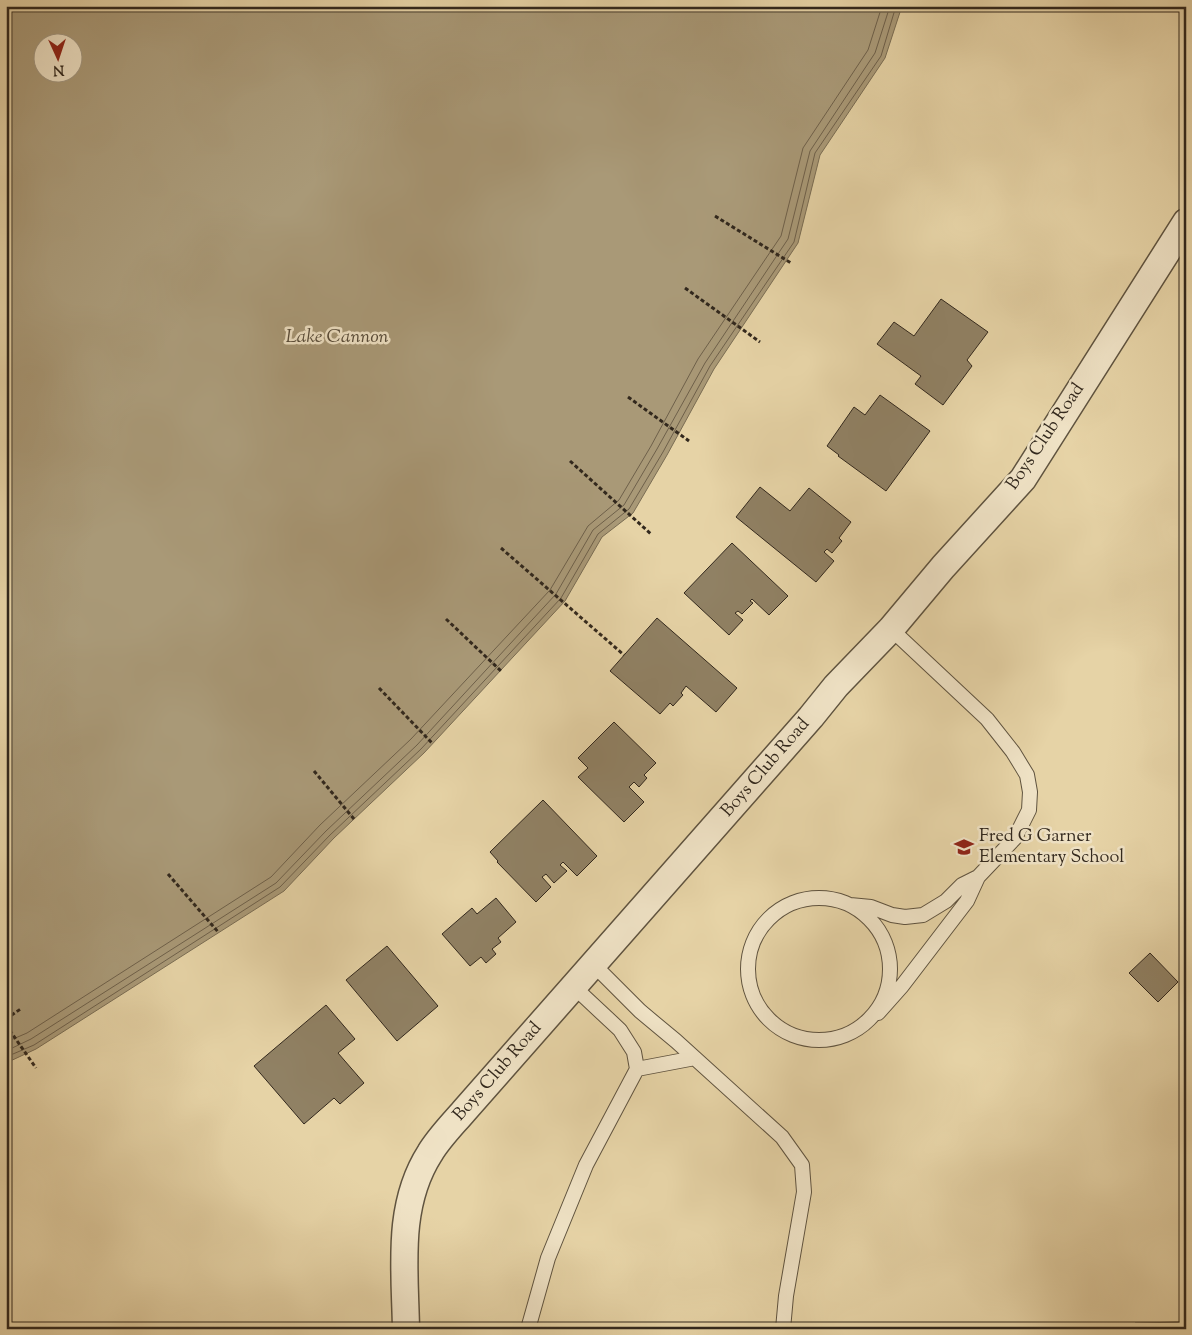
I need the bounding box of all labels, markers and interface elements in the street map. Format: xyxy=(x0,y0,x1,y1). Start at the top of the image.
north arrow xyxy=(32,32,82,82)
text: N xyxy=(52,59,65,79)
water label: Lake Cannon xyxy=(285,324,389,351)
street label: Boys Club Road xyxy=(1000,378,1092,496)
street label: Boys Club Road xyxy=(715,713,817,823)
place label: Fred G Garner Elementary School xyxy=(979,824,1124,871)
school or university icon: Fred G Garner Elementary School xyxy=(953,836,975,858)
street label: Boys Club Road xyxy=(447,1017,549,1127)

